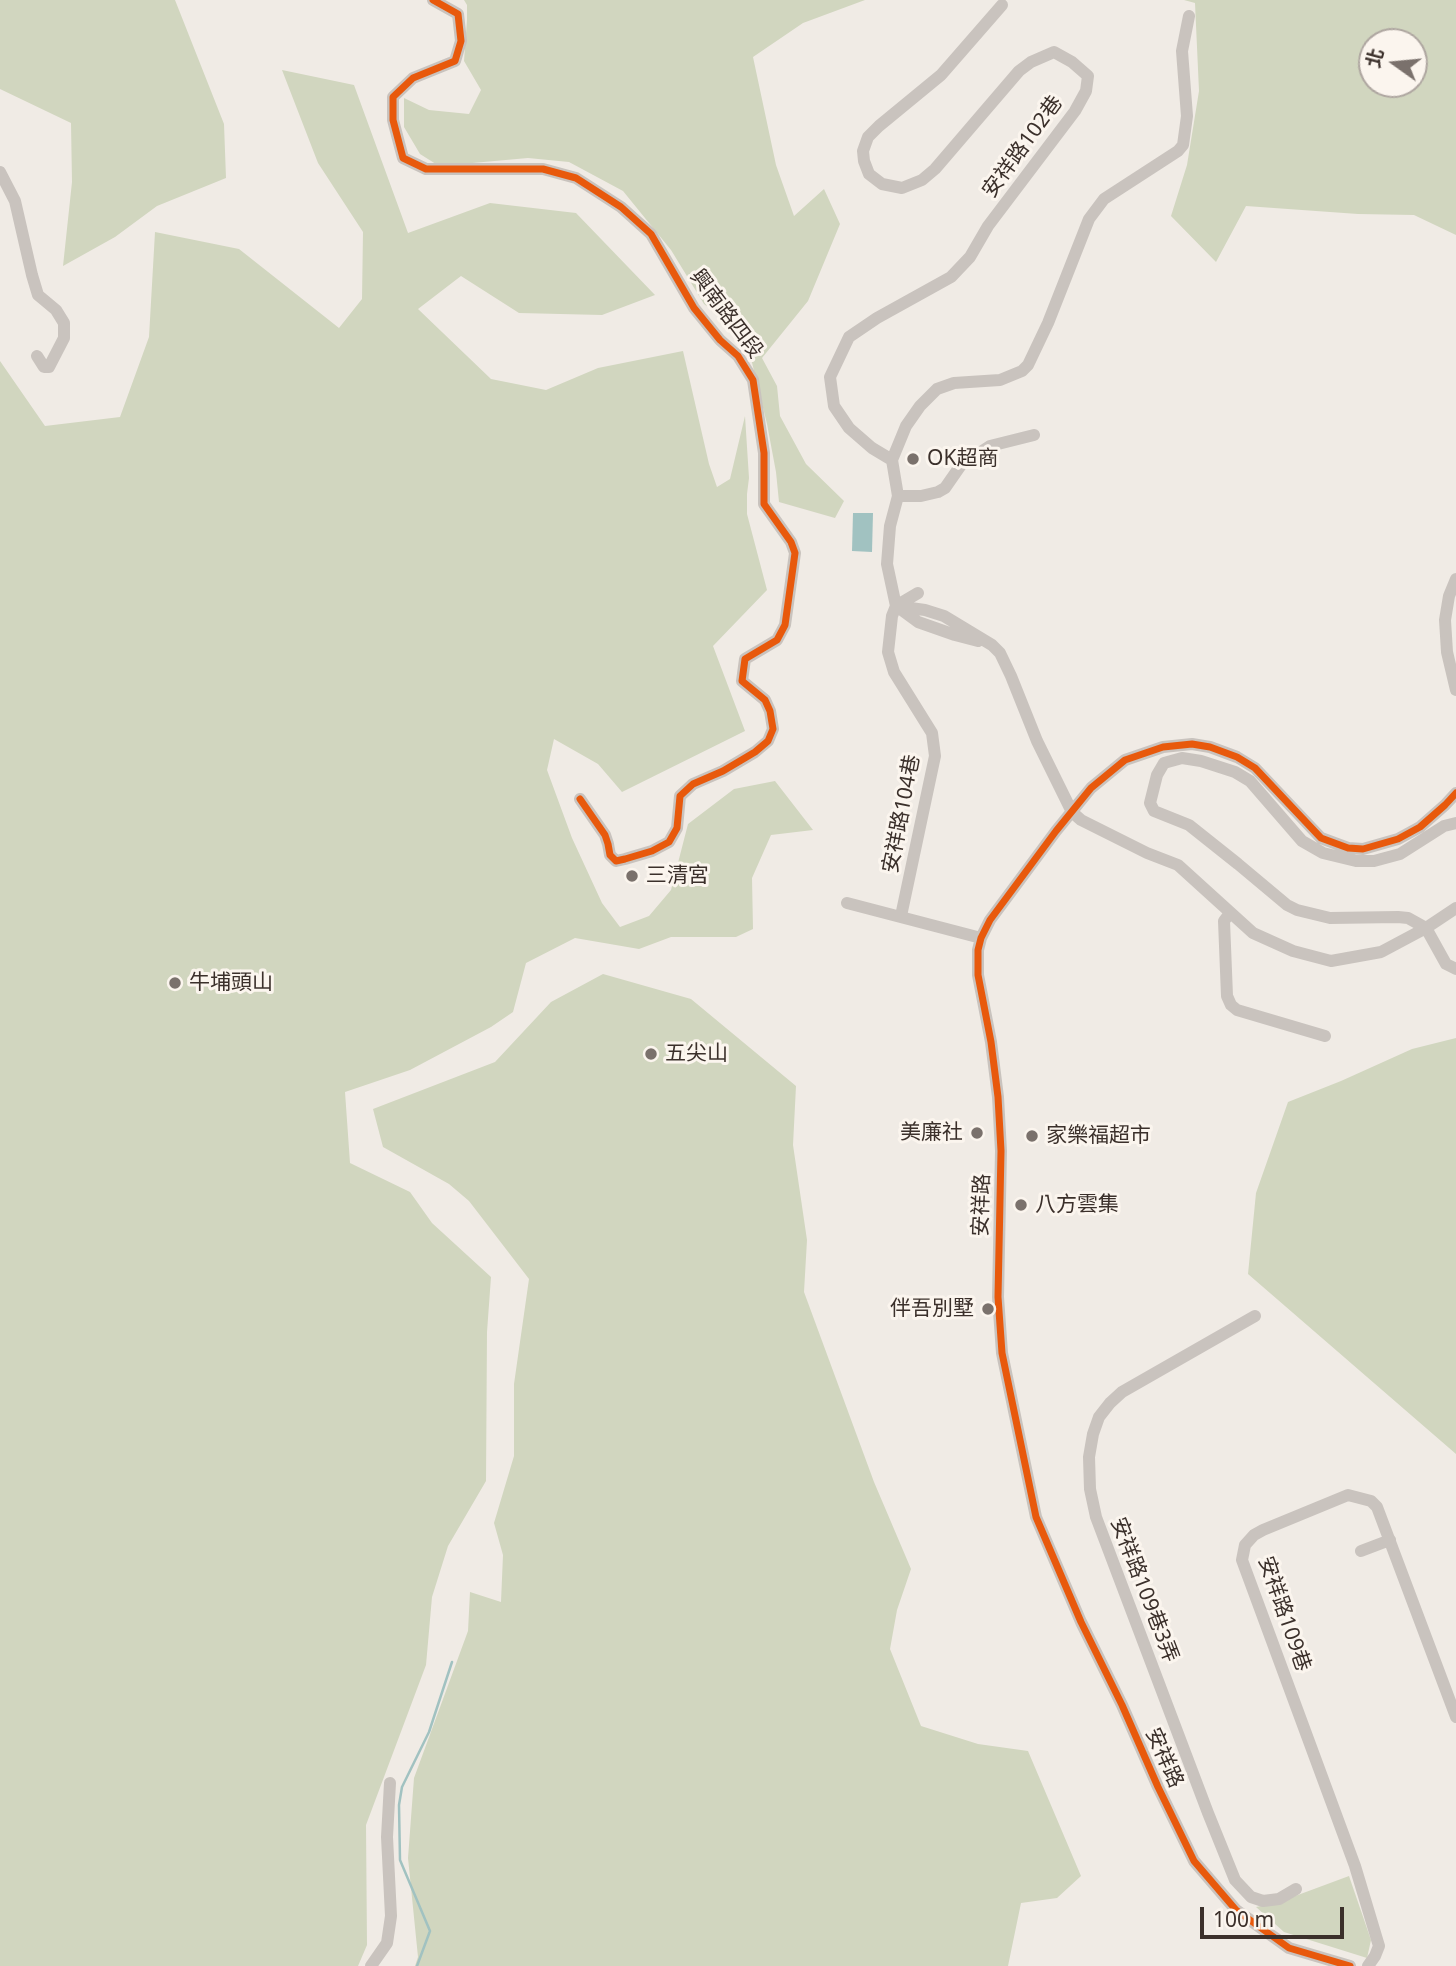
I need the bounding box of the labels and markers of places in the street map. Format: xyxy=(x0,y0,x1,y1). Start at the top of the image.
place label: OK超商 xyxy=(927,446,998,472)
marker: OK超商 xyxy=(905,451,921,467)
place label: 三清宮 xyxy=(646,863,709,889)
marker: 三清宮 xyxy=(624,868,640,884)
place label: 牛埔頭山 xyxy=(189,970,273,996)
marker: 牛埔頭山 xyxy=(167,975,183,991)
place label: 五尖山 xyxy=(665,1041,728,1067)
marker: 五尖山 xyxy=(643,1046,659,1062)
place label: 美廉社 xyxy=(900,1120,963,1146)
place label: 家樂福超市 xyxy=(1046,1123,1151,1149)
marker: 美廉社 xyxy=(969,1125,985,1141)
marker: 家樂福超市 xyxy=(1024,1128,1040,1144)
place label: 八方雲集 xyxy=(1035,1192,1119,1218)
marker: 八方雲集 xyxy=(1013,1197,1029,1213)
place label: 伴吾別墅 xyxy=(890,1296,974,1322)
marker: 伴吾別墅 xyxy=(980,1301,996,1317)

